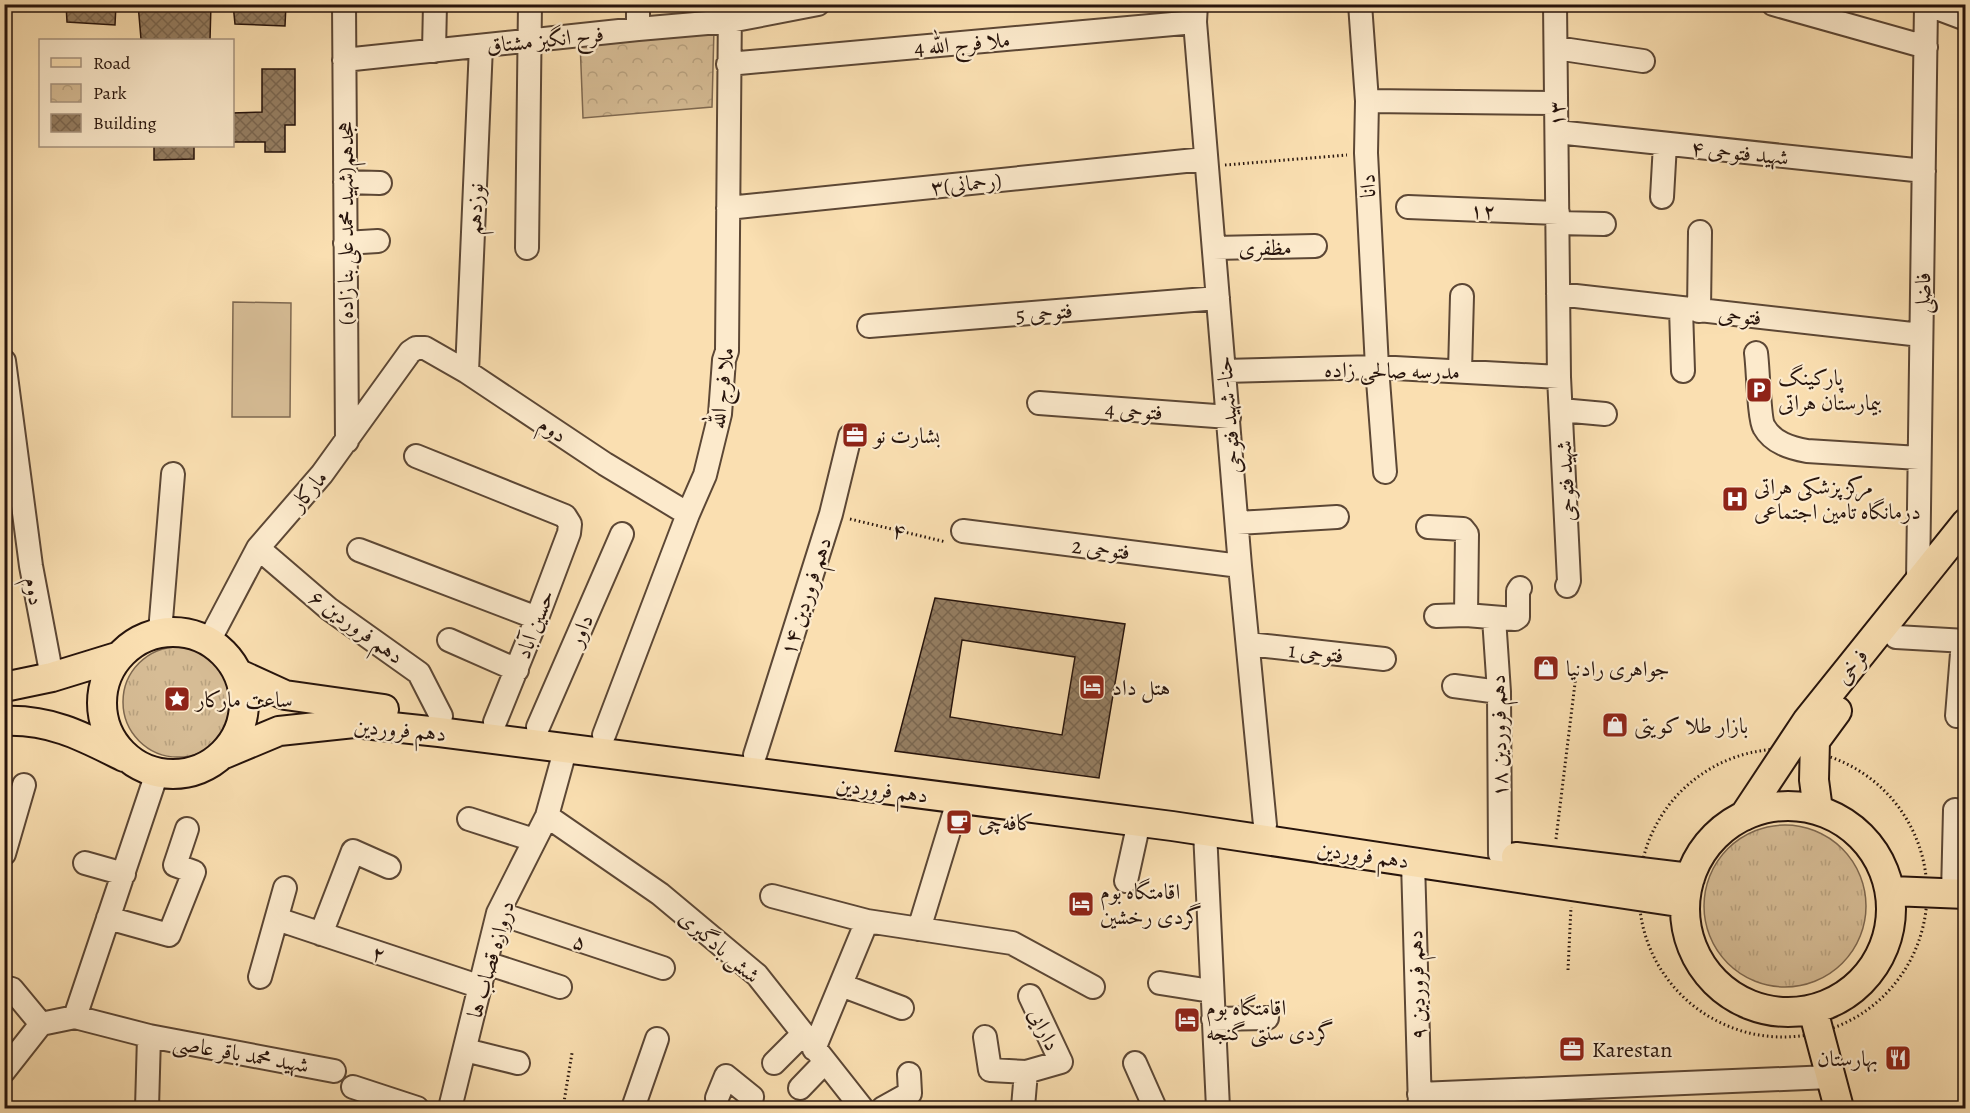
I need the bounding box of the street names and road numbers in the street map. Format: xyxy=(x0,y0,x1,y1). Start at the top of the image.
street label: فرح انگیز مشتاق xyxy=(485,19,606,65)
street label: 4 ملا فرج الله xyxy=(913,22,1012,67)
street label: ۱۳ xyxy=(1542,101,1572,127)
street label: هجدهم(شهید محمد علی بنا زاده) xyxy=(331,121,366,325)
street label: شهید فتوحی ۴ xyxy=(1689,133,1790,173)
street label: ۳(رحمانی) xyxy=(929,165,1003,203)
street label: دانا xyxy=(1352,173,1384,199)
street label: نوزدهم xyxy=(459,183,496,236)
street label: ۱۲ xyxy=(1470,196,1496,226)
street label: مظفری xyxy=(1238,233,1292,263)
street label: فاضلی xyxy=(1908,272,1939,314)
street label: فتوحی 5 xyxy=(1014,296,1074,330)
street label: فتوحی xyxy=(1717,299,1763,333)
street label: ملا فرج الله xyxy=(699,345,746,431)
street label: حنا- شهید فتوحی xyxy=(1209,355,1249,475)
street label: مدرسه صالحی زاده xyxy=(1324,355,1460,387)
street label: فتوحی 4 xyxy=(1104,394,1164,428)
street label: دوم xyxy=(530,409,573,454)
street label: شهید فتوحی xyxy=(1549,440,1583,522)
street label: مارکار xyxy=(282,464,335,519)
street label: ۴ xyxy=(889,515,909,547)
street label: فتوحی 2 xyxy=(1070,531,1132,567)
street label: دهم فروردین ۱۴ xyxy=(773,533,844,661)
street label: دوم xyxy=(13,574,51,609)
street label: دهم فروردین ۶ xyxy=(300,582,410,675)
street label: حسین آباد xyxy=(508,585,562,663)
street label: داور xyxy=(560,610,601,653)
street label: فتوحی 1 xyxy=(1287,635,1345,671)
street label: فرخی xyxy=(1828,642,1875,691)
street label: دهم فروردین ۱۸ xyxy=(1483,674,1520,798)
street label: دهم فروردین xyxy=(352,711,447,754)
street label: دهم فروردین xyxy=(833,769,930,815)
street label: دهم فروردین xyxy=(1314,834,1411,881)
street label: دروازه قصاب ها xyxy=(460,897,522,1021)
street label: شش بادگیری xyxy=(672,903,766,990)
street label: ۵ xyxy=(569,926,591,958)
street label: دهم فروردین ۹ xyxy=(1400,929,1439,1040)
street label: ۲ xyxy=(368,938,390,970)
street label: دارایی xyxy=(1021,1003,1067,1056)
street label: شهید محمد باقر عاصی xyxy=(170,1027,311,1081)

